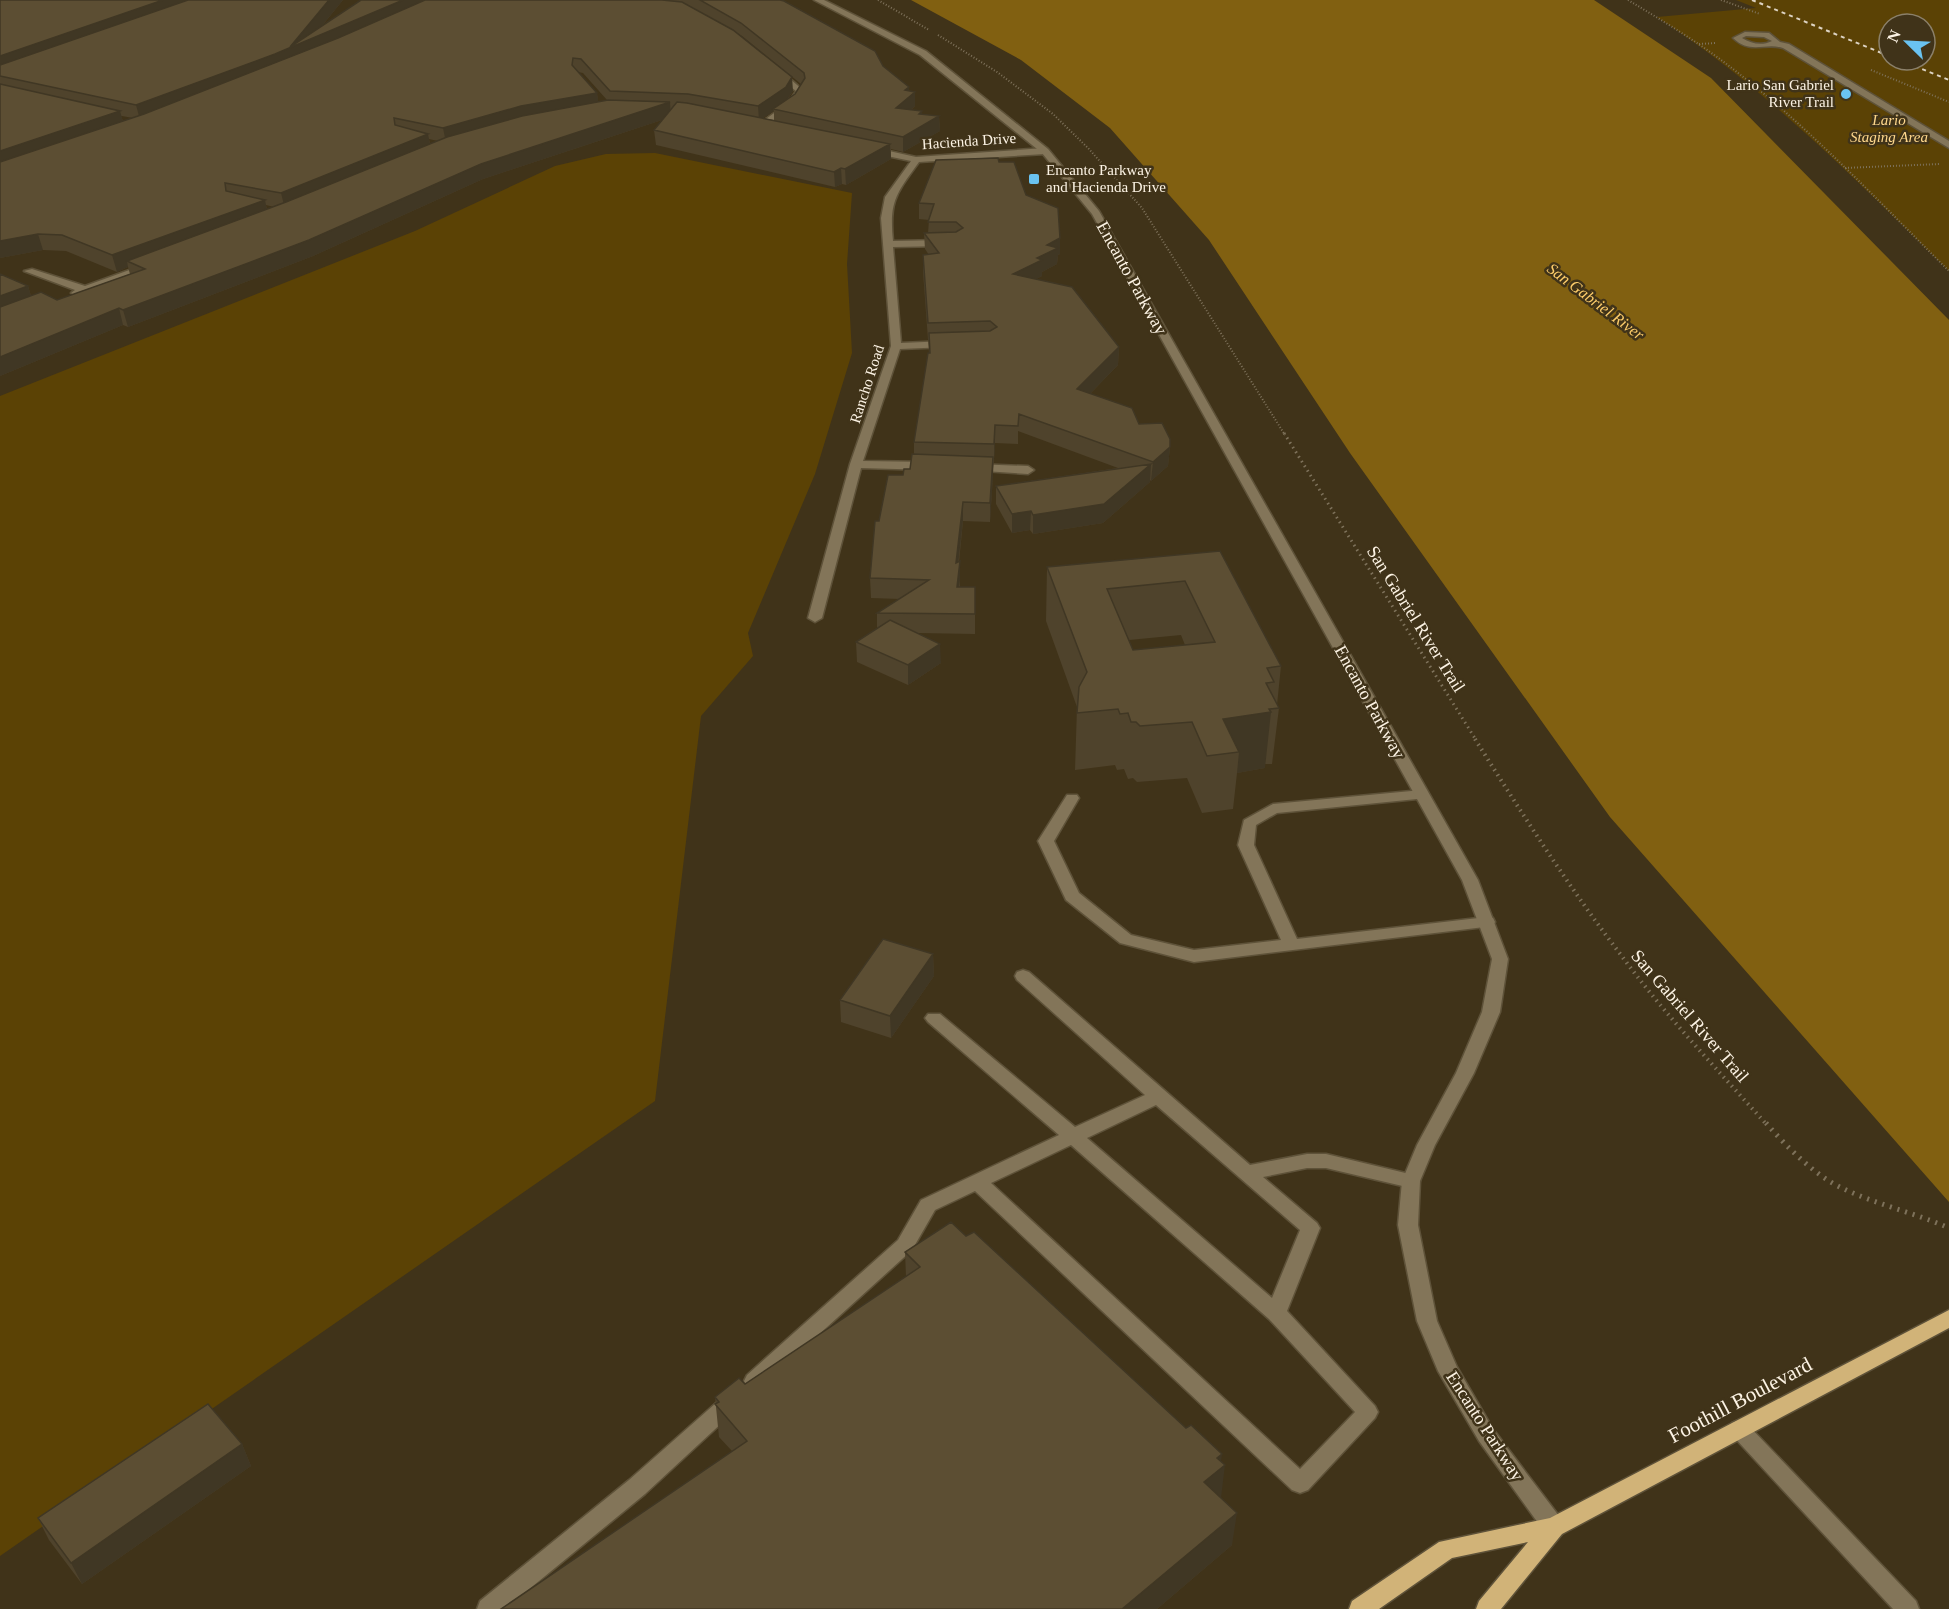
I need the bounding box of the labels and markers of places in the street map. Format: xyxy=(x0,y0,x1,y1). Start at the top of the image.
place label: Lario San Gabriel River Trail xyxy=(1727,77,1834,110)
marker: Lario San Gabriel River Trail xyxy=(1839,87,1853,101)
place label: Encanto Parkway and Hacienda Drive xyxy=(1046,162,1166,195)
marker: Encanto Parkway and Hacienda Drive xyxy=(1027,172,1041,186)

